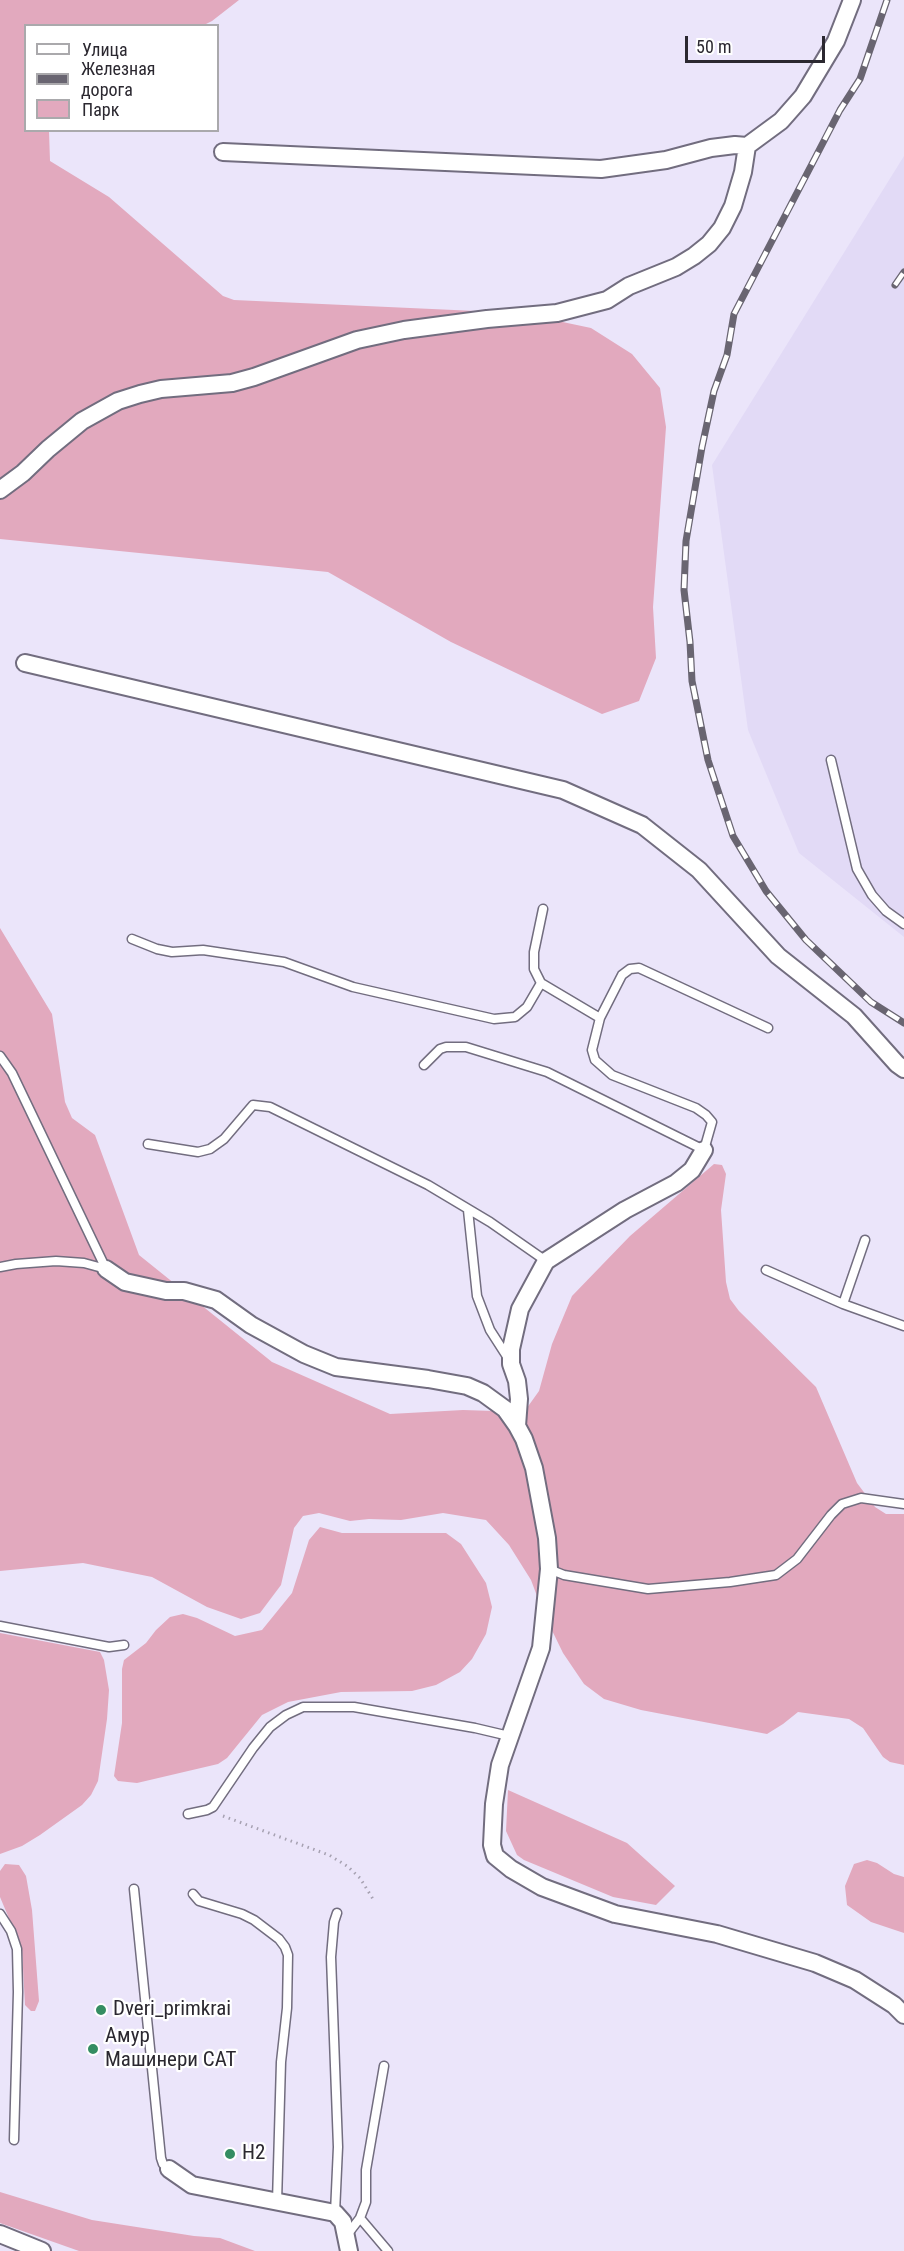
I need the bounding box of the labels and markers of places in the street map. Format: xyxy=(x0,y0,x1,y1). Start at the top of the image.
place label: Dveri_primkrai xyxy=(113,1997,231,2023)
marker: Dveri_primkrai xyxy=(94,2003,108,2017)
place label: Амур Машинери CAT xyxy=(105,2024,236,2074)
marker: Амур Машинери CAT xyxy=(86,2042,100,2056)
place label: H2 xyxy=(242,2141,265,2167)
marker: H2 xyxy=(223,2147,237,2161)

